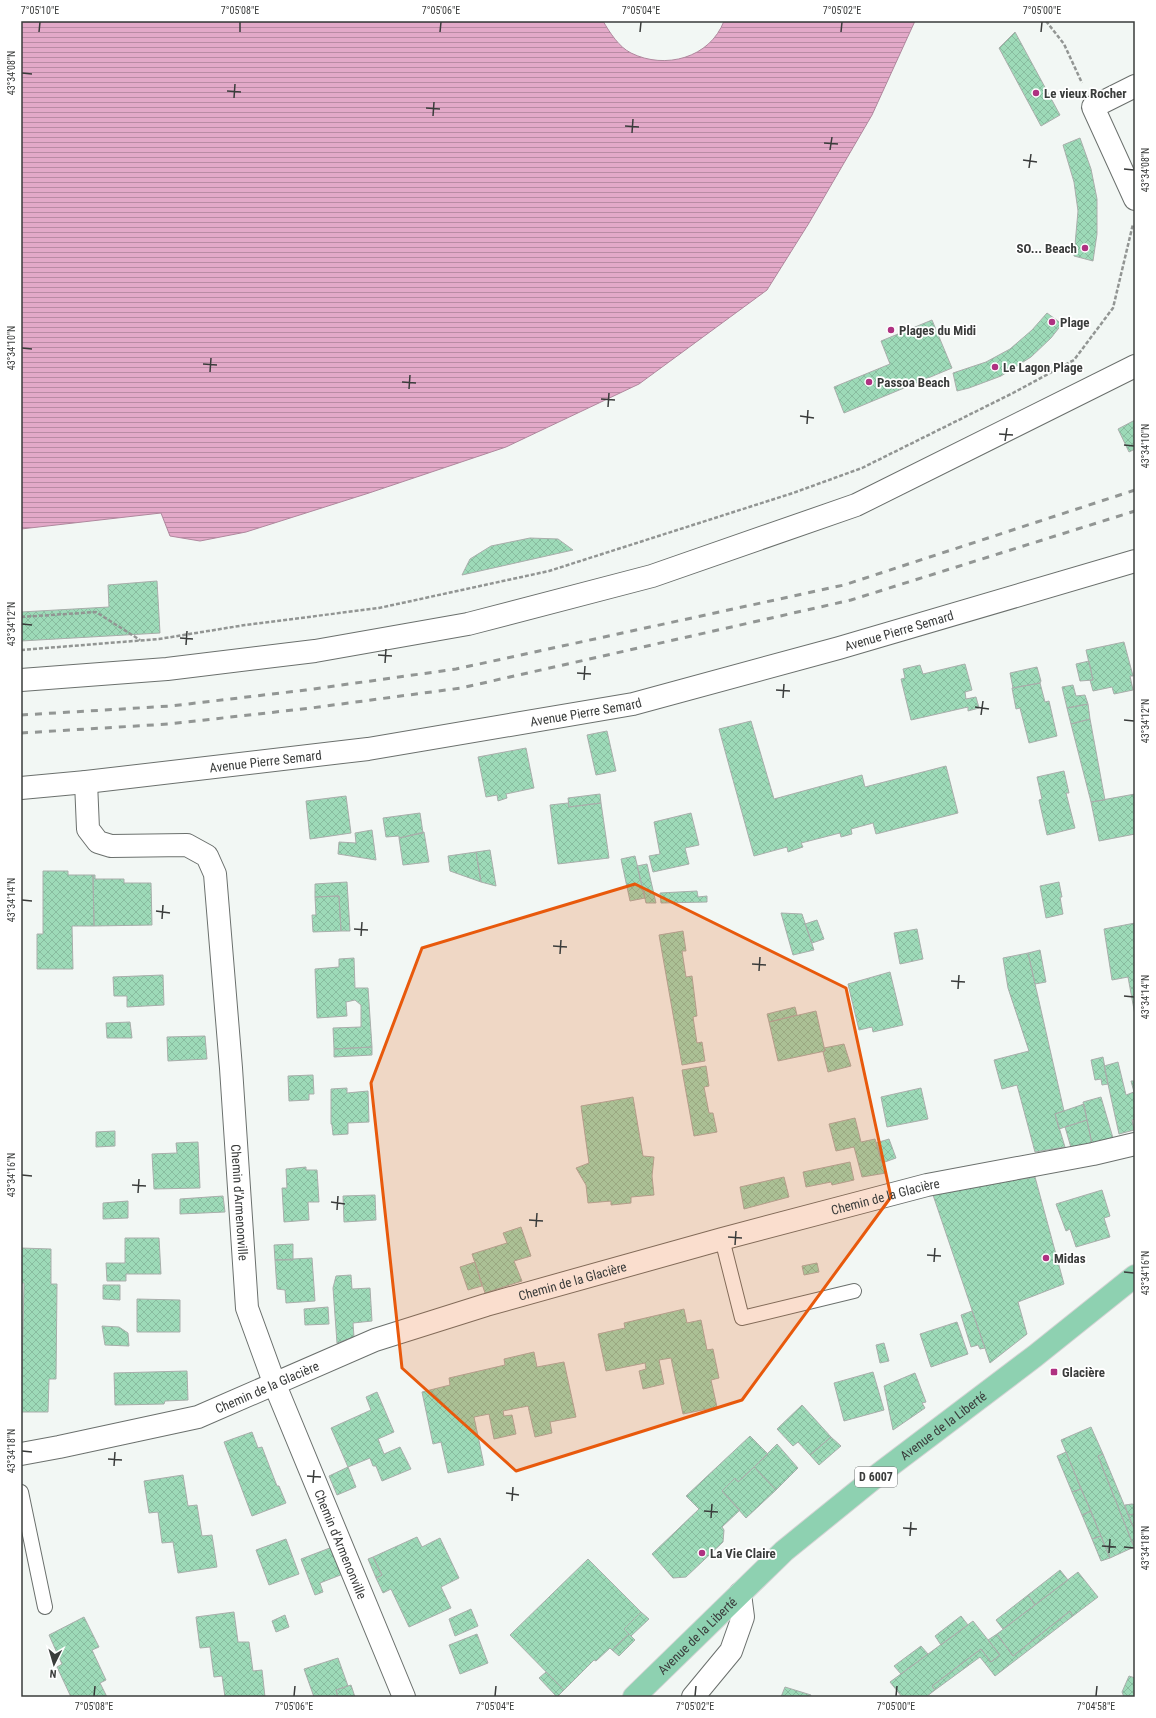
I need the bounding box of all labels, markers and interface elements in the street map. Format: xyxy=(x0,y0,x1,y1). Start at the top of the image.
text: 7°05'10"E xyxy=(21,5,59,16)
text: 7°05'08"E xyxy=(221,5,259,16)
text: 7°05'06"E xyxy=(422,5,460,16)
text: 7°05'04"E xyxy=(622,5,660,16)
text: 7°05'02"E xyxy=(823,5,861,16)
text: 7°05'00"E xyxy=(1023,5,1061,16)
text: 43°34'08"N xyxy=(6,51,17,95)
place label: Le vieux Rocher xyxy=(1044,86,1127,101)
marker: Le vieux Rocher xyxy=(1031,88,1041,98)
text: 43°34'08"N xyxy=(1140,148,1151,192)
place label: SO... Beach xyxy=(1017,241,1077,256)
marker: SO... Beach xyxy=(1080,243,1090,253)
place label: Plage xyxy=(1060,315,1090,330)
marker: Plage xyxy=(1047,317,1057,327)
place label: Plages du Midi xyxy=(899,323,976,338)
marker: Plages du Midi xyxy=(886,325,896,335)
text: 43°34'10"N xyxy=(6,326,17,370)
place label: Le Lagon Plage xyxy=(1003,360,1083,375)
marker: Le Lagon Plage xyxy=(990,362,1000,372)
place label: Passoa Beach xyxy=(877,375,950,390)
marker: Passoa Beach xyxy=(864,377,874,387)
text: 43°34'10"N xyxy=(1140,424,1151,468)
text: 43°34'12"N xyxy=(6,602,17,646)
street label: Avenue Pierre Semard xyxy=(843,608,955,654)
street label: Avenue Pierre Semard xyxy=(529,695,643,729)
text: 43°34'12"N xyxy=(1140,699,1151,743)
street label: Avenue Pierre Semard xyxy=(209,747,322,775)
text: 43°34'14"N xyxy=(6,878,17,922)
text: 43°34'14"N xyxy=(1140,975,1151,1019)
street label: Chemin d'Armenonville xyxy=(228,1144,251,1261)
text: 43°34'16"N xyxy=(6,1153,17,1197)
street label: Chemin de la Glacière xyxy=(829,1176,941,1218)
place label: Midas xyxy=(1054,1251,1086,1266)
text: 43°34'16"N xyxy=(1140,1251,1151,1295)
marker: Midas xyxy=(1041,1253,1051,1263)
street label: Chemin de la Glacière xyxy=(517,1259,628,1304)
street label: Chemin de la Glacière xyxy=(213,1358,321,1417)
place label: Glacière xyxy=(1062,1365,1105,1380)
marker: Glacière xyxy=(1049,1367,1059,1377)
street label: Avenue de la Liberté xyxy=(897,1389,989,1463)
text: 43°34'18"N xyxy=(6,1429,17,1473)
road number: D 6007 xyxy=(855,1467,897,1487)
street label: Chemin d'Armenonville xyxy=(311,1488,370,1601)
text: 43°34'18"N xyxy=(1140,1526,1151,1570)
place label: La Vie Claire xyxy=(710,1546,776,1561)
marker: La Vie Claire xyxy=(697,1548,707,1558)
street label: Avenue de la Liberté xyxy=(655,1594,740,1678)
north arrow xyxy=(34,1644,74,1684)
text: N xyxy=(49,1667,57,1680)
text: 7°05'08"E xyxy=(75,1701,113,1712)
text: 7°05'06"E xyxy=(275,1701,313,1712)
text: 7°05'04"E xyxy=(476,1701,514,1712)
text: 7°05'02"E xyxy=(676,1701,714,1712)
text: 7°05'00"E xyxy=(877,1701,915,1712)
text: 7°04'58"E xyxy=(1077,1701,1115,1712)

